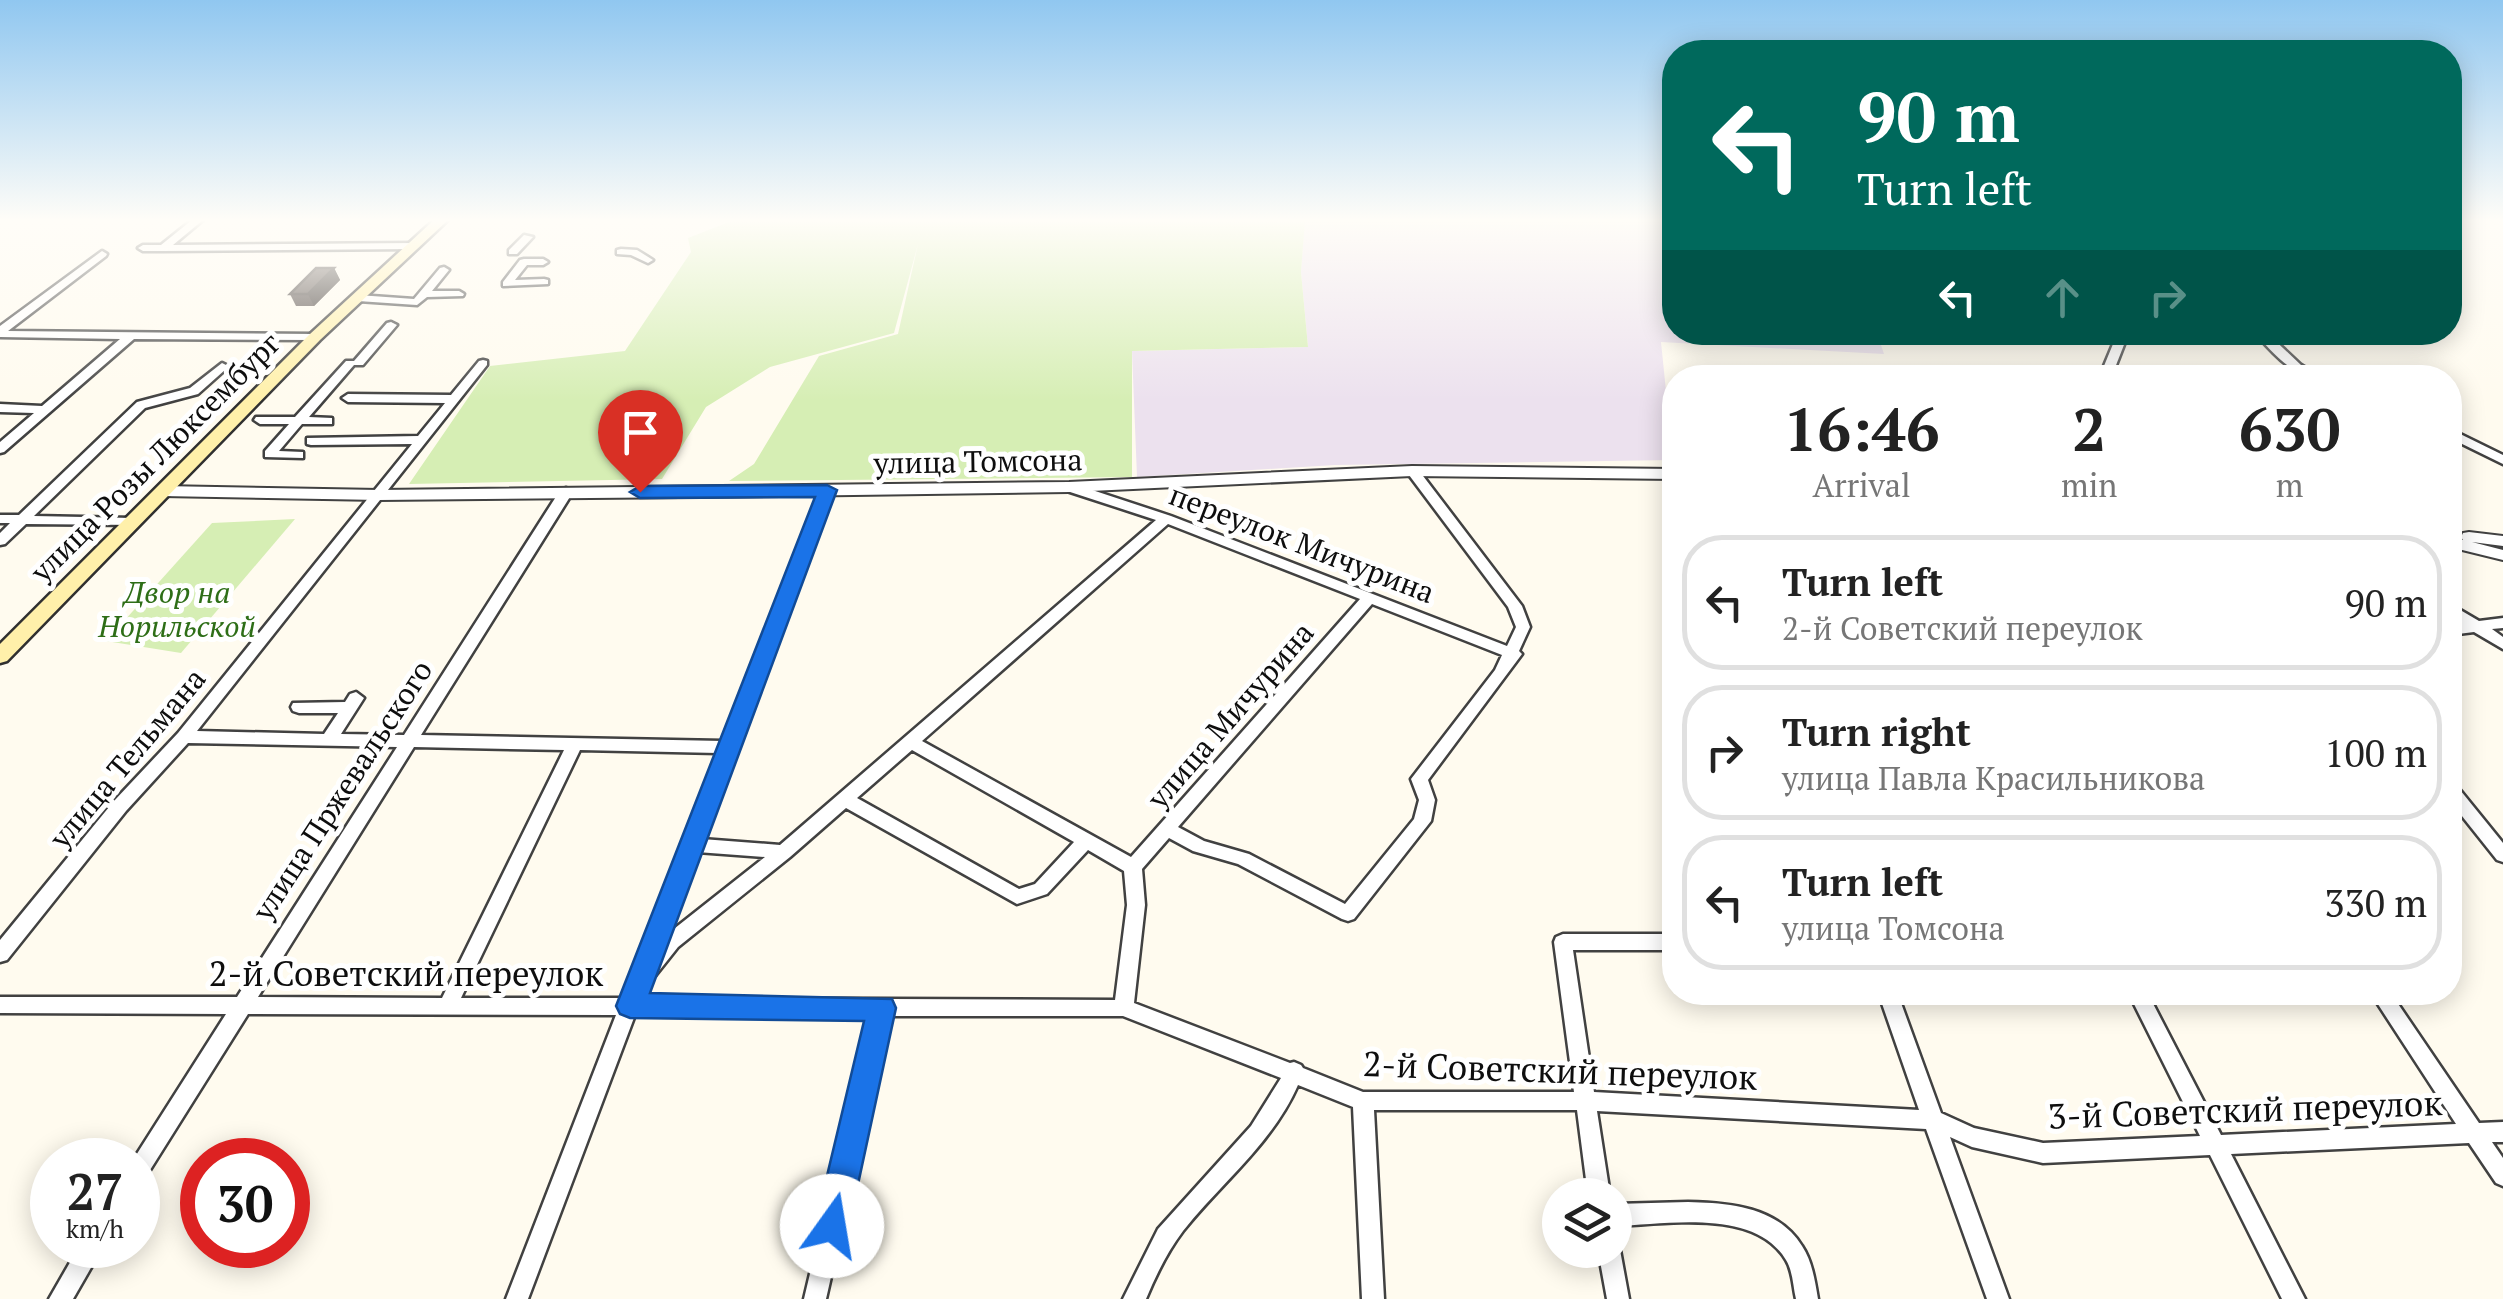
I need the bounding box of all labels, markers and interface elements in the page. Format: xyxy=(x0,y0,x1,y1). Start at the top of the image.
text: 90 m xyxy=(1857,69,2020,162)
icon: left xyxy=(1692,80,1822,210)
text: Turn left xyxy=(1857,158,2032,218)
icon: left xyxy=(1930,270,1985,325)
icon: ahead xyxy=(2035,270,2090,325)
icon: right xyxy=(2140,270,2195,325)
street label: улица Розы Люксембург xyxy=(21,323,289,591)
text: 16:46 xyxy=(1783,389,1940,468)
text: 2 xyxy=(2072,389,2106,468)
text: 630 xyxy=(2239,389,2341,468)
pin xyxy=(598,390,683,493)
icon: arrive xyxy=(613,405,668,460)
street label: улица Томсона xyxy=(872,439,1083,483)
text: Arrival xyxy=(1813,464,1911,506)
text: min xyxy=(2061,464,2117,506)
text: m xyxy=(2276,464,2303,506)
street label: переулок Мичурина xyxy=(1164,474,1440,612)
text: Turn left xyxy=(1782,557,1943,607)
park label: Двор на Норильской xyxy=(97,572,256,646)
icon: left xyxy=(1697,575,1752,630)
text: 90 m xyxy=(2344,578,2427,628)
text: 2-й Советский переулок xyxy=(1782,607,2143,649)
street label: улица Мичурина xyxy=(1137,613,1322,818)
street label: улица Пржевальского xyxy=(242,652,441,929)
street label: улица Тельмана xyxy=(39,660,214,857)
text: Turn right xyxy=(1782,707,1971,757)
icon: right xyxy=(1697,725,1752,780)
text: 100 m xyxy=(2324,728,2427,778)
text: улица Павла Красильникова xyxy=(1782,757,2205,799)
text: Turn left xyxy=(1782,857,1943,907)
icon: left xyxy=(1697,875,1752,930)
text: 330 m xyxy=(2324,878,2427,928)
text: улица Томсона xyxy=(1782,907,2005,949)
street label: 2-й Советский переулок xyxy=(209,950,603,996)
street label: 2-й Советский переулок xyxy=(1362,1040,1758,1100)
street label: 3-й Советский переулок xyxy=(2047,1079,2443,1139)
speed limit sign: 30 xyxy=(180,1138,310,1268)
text: 27 xyxy=(67,1158,123,1224)
position arrow xyxy=(780,1174,884,1278)
map controls xyxy=(1542,1178,1632,1268)
button: layers xyxy=(1542,1178,1632,1268)
text: km/h xyxy=(66,1212,124,1245)

